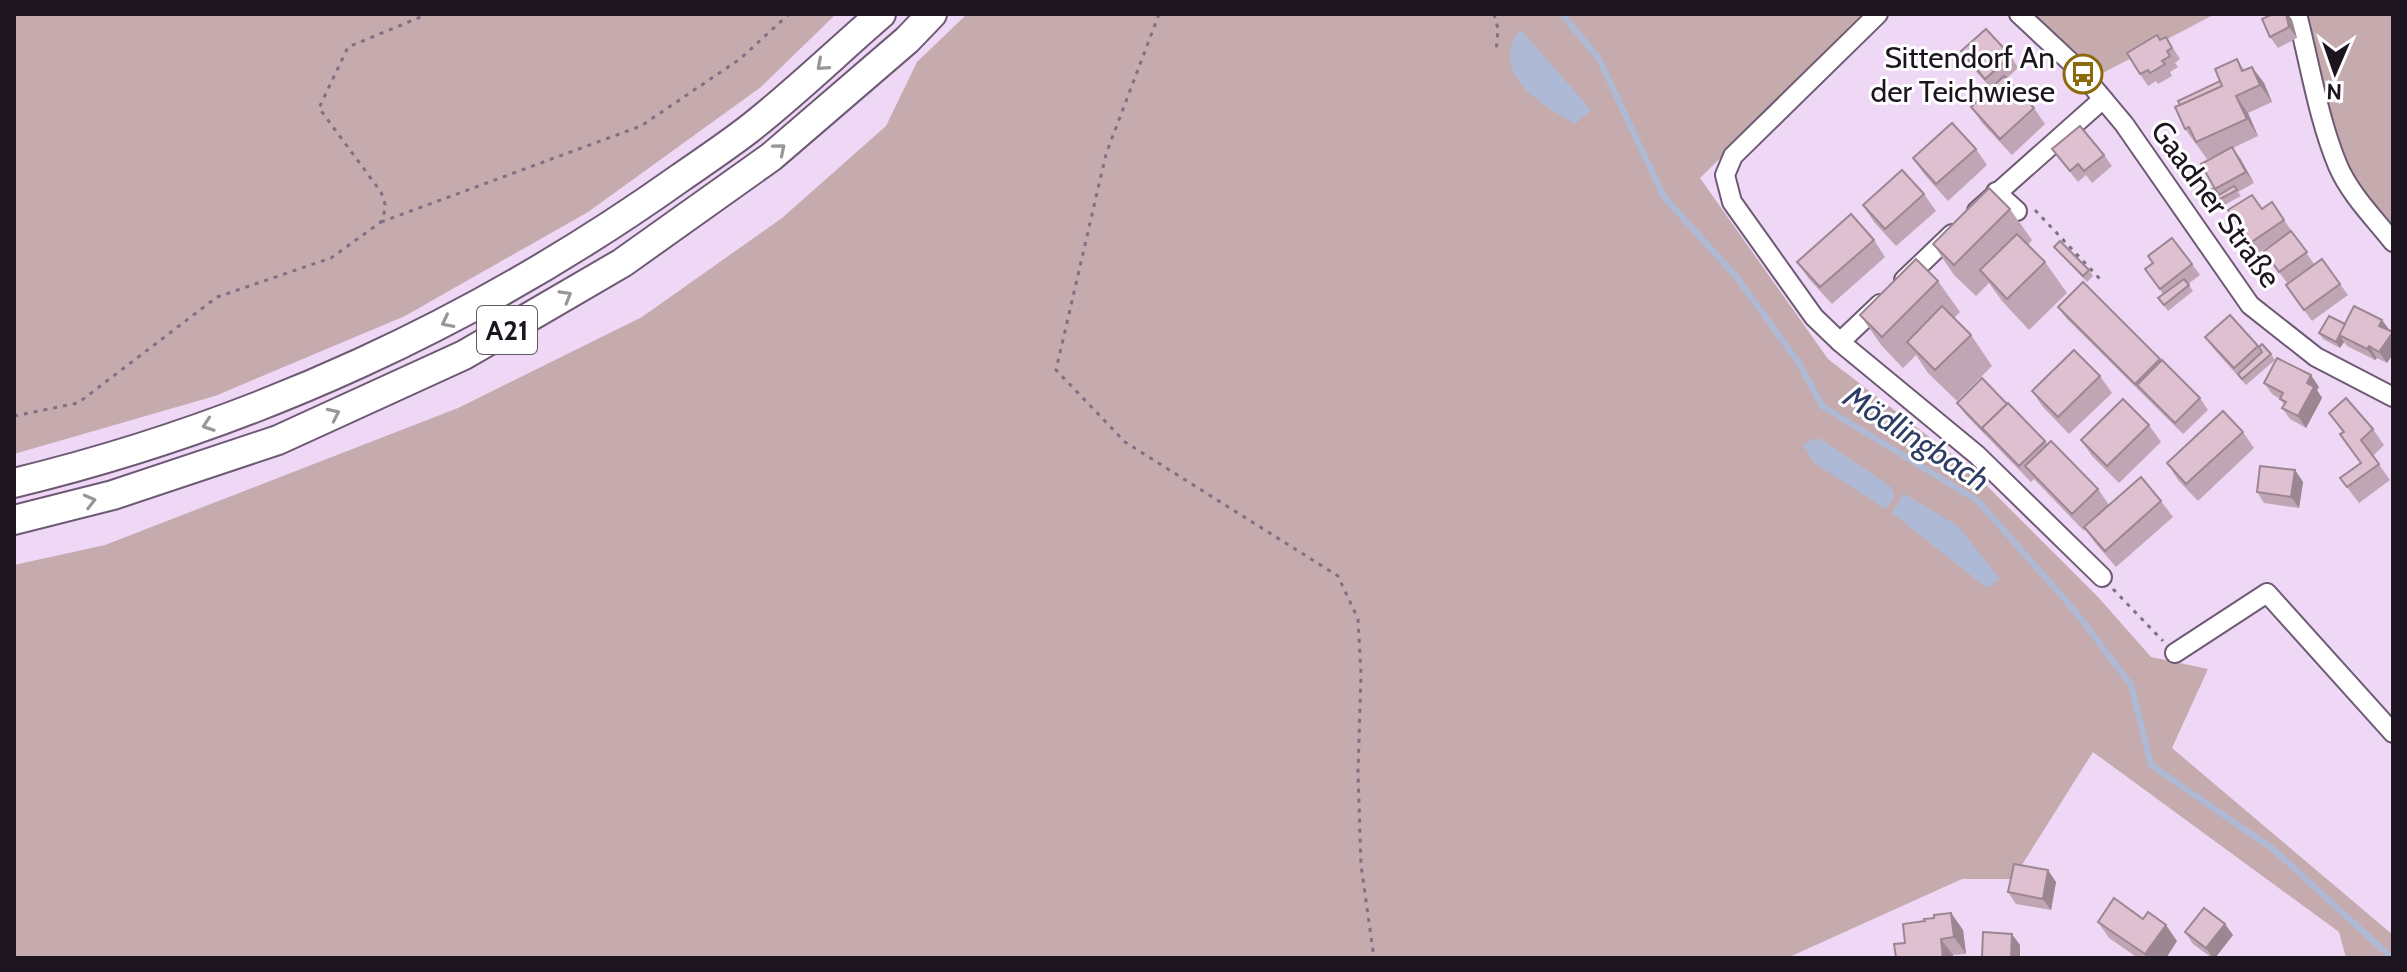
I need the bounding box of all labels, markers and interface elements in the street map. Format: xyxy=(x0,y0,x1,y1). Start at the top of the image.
north arrow xyxy=(2295,32,2375,112)
place label: Sittendorf An der Teichwiese xyxy=(1871,39,2055,110)
bus stop icon: Sittendorf An der Teichwiese xyxy=(2062,53,2104,95)
one-way arrow xyxy=(817,55,832,70)
text: N xyxy=(2326,78,2343,105)
street label: Gaadner Straße xyxy=(2143,113,2289,295)
one-way arrow xyxy=(771,144,785,159)
one-way arrow xyxy=(557,290,571,306)
road number: A21 xyxy=(477,306,537,354)
one-way arrow xyxy=(440,312,455,327)
water label: Mödlingbach xyxy=(1836,376,1997,499)
one-way arrow xyxy=(326,408,341,424)
one-way arrow xyxy=(202,415,216,431)
one-way arrow xyxy=(82,493,96,510)

